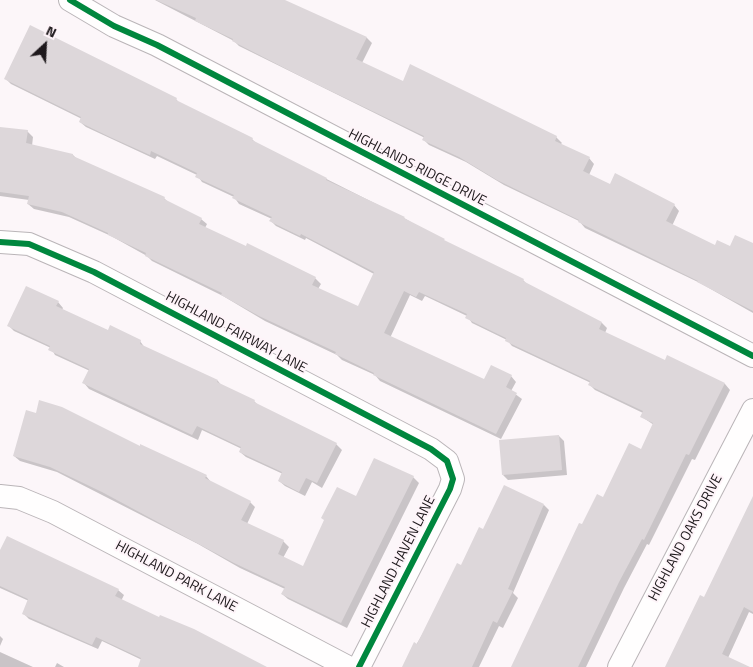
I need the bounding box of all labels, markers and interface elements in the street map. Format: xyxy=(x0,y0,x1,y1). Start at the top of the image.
text: N xyxy=(43,19,60,43)
north arrow xyxy=(20,20,70,70)
street label: HIGHLANDS RIDGE DRIVE xyxy=(345,126,489,210)
street label: HIGHLAND FAIRWAY LANE xyxy=(163,289,309,377)
street label: HIGHLAND OAKS DRIVE xyxy=(646,472,726,604)
street label: HIGHLAND HAVEN LANE xyxy=(358,493,440,631)
street label: HIGHLAND PARK LANE xyxy=(112,538,240,616)

